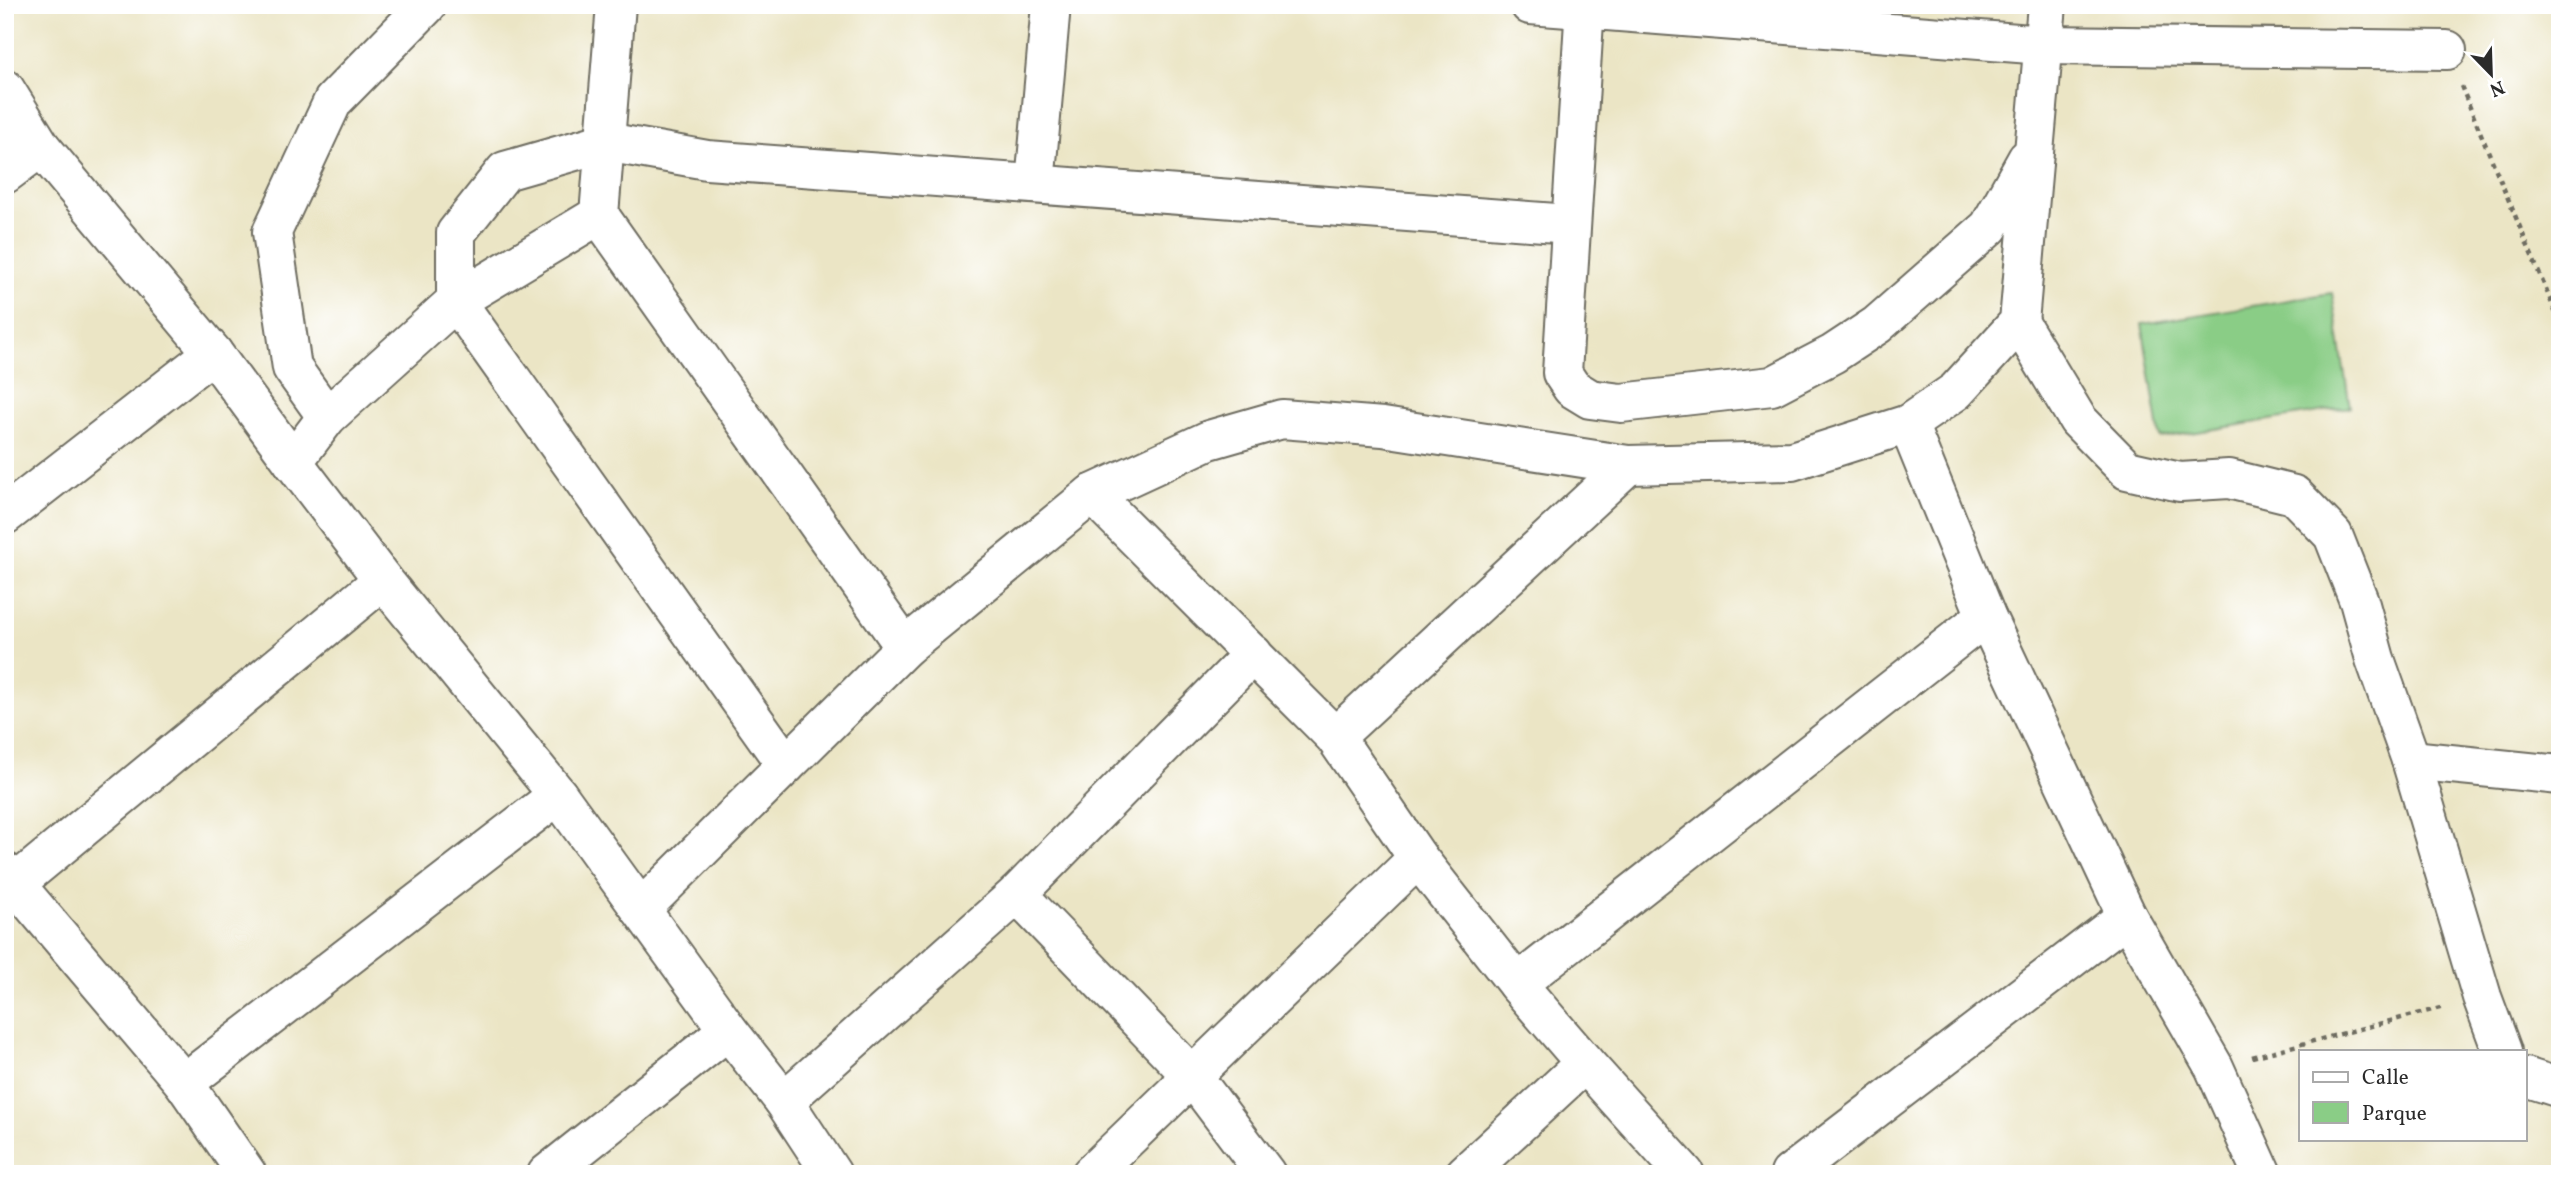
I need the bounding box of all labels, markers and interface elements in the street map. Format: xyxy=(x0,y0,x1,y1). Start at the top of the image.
north arrow xyxy=(2456,38,2526,108)
text: N xyxy=(2485,73,2508,103)
legend xyxy=(2299,1050,2526,1140)
text: Calle xyxy=(2362,1064,2409,1093)
text: Parque xyxy=(2362,1100,2427,1129)

